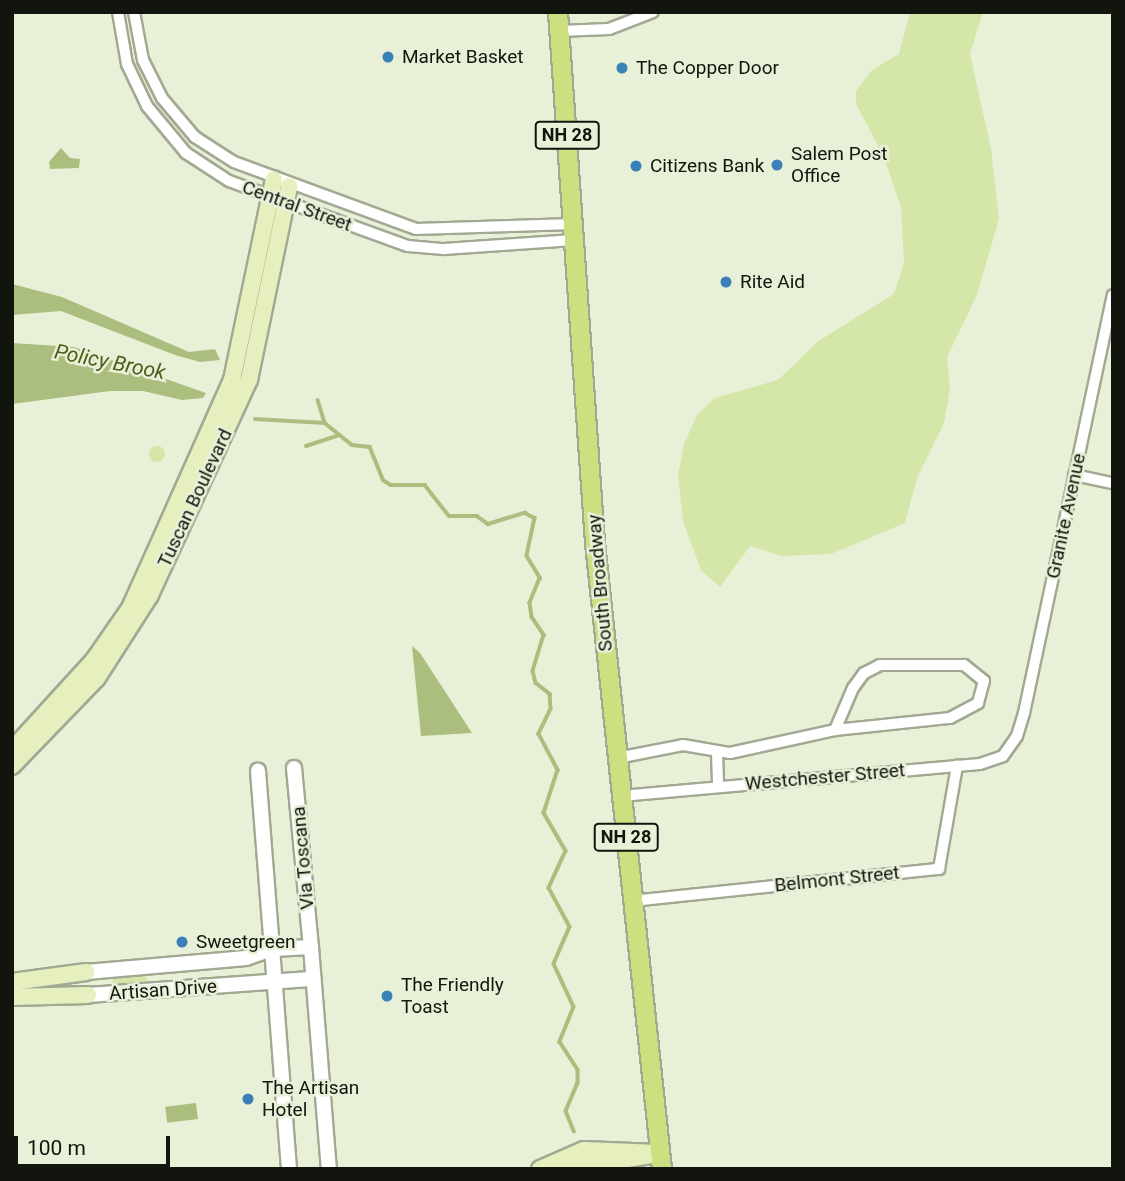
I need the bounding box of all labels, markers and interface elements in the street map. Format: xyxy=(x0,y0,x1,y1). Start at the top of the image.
place label: Market Basket xyxy=(402,46,524,68)
marker: Market Basket xyxy=(380,49,396,65)
place label: The Copper Door xyxy=(636,57,779,79)
marker: The Copper Door xyxy=(614,60,630,76)
road number: NH 28 xyxy=(534,120,600,150)
place label: Salem Post Office xyxy=(791,143,887,187)
place label: Citizens Bank xyxy=(650,155,764,177)
marker: Salem Post Office xyxy=(769,157,785,173)
marker: Citizens Bank xyxy=(628,158,644,174)
street label: Central Street xyxy=(239,176,355,236)
place label: Rite Aid xyxy=(740,271,805,293)
marker: Rite Aid xyxy=(718,274,734,290)
water label: Policy Brook xyxy=(52,339,168,385)
street label: Tuscan Boulevard xyxy=(153,425,237,571)
street label: Granite Avenue xyxy=(1042,451,1090,581)
street label: South Broadway xyxy=(583,514,617,652)
street label: Westchester Street xyxy=(744,759,906,795)
street label: Via Toscana xyxy=(287,805,319,911)
road number: NH 28 xyxy=(593,822,659,852)
street label: Belmont Street xyxy=(773,861,901,897)
place label: Sweetgreen xyxy=(196,931,295,953)
marker: Sweetgreen xyxy=(174,934,190,950)
place label: The Friendly Toast xyxy=(401,974,504,1018)
street label: Artisan Drive xyxy=(108,975,218,1005)
marker: The Friendly Toast xyxy=(379,988,395,1004)
place label: The Artisan Hotel xyxy=(262,1077,359,1121)
marker: The Artisan Hotel xyxy=(240,1091,256,1107)
scale bar xyxy=(18,1122,173,1166)
text: 100 m xyxy=(27,1136,86,1160)

